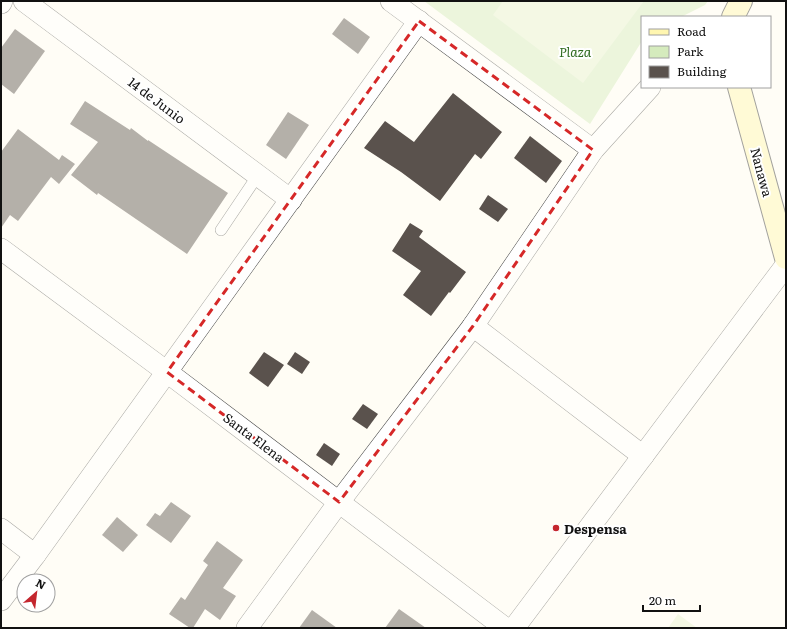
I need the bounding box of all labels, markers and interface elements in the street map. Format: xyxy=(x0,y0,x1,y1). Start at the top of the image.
legend xyxy=(641,16,771,88)
text: Road xyxy=(677,22,707,40)
park label: Plaza xyxy=(559,42,592,61)
text: Park xyxy=(677,42,704,60)
text: Building xyxy=(677,62,727,80)
street label: 14 de Junio xyxy=(124,72,190,128)
street label: Nanawa xyxy=(746,145,778,199)
street label: Santa Elena xyxy=(219,408,289,466)
place label: Despensa xyxy=(564,519,627,538)
marker: Despensa xyxy=(551,523,561,533)
north arrow xyxy=(16,573,56,613)
text: N xyxy=(33,574,49,593)
scale bar xyxy=(643,587,700,613)
text: 20 m xyxy=(649,591,676,609)

